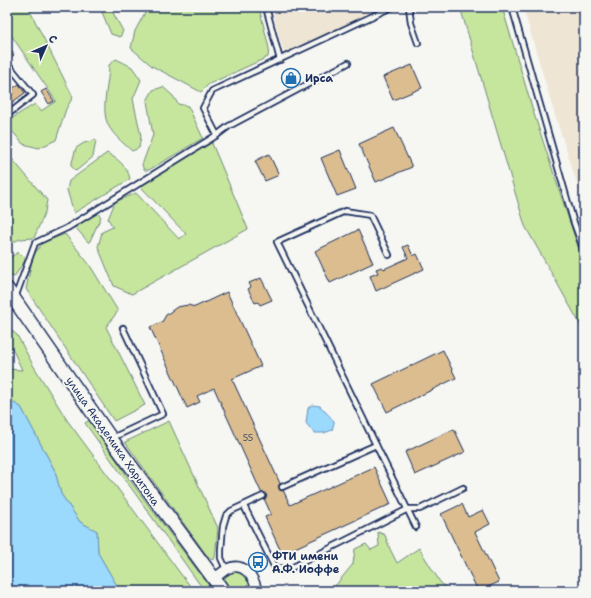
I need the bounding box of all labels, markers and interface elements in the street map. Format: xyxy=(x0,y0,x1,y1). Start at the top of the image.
north arrow xyxy=(26,26,66,66)
text: С xyxy=(45,32,61,47)
shop icon: Ирса xyxy=(280,67,302,89)
place label: Ирса xyxy=(305,71,334,86)
street label: улица Академика Харитона xyxy=(62,374,163,509)
house number: 55 xyxy=(243,432,253,444)
place label: ФТИ имени А.Ф. Иоффе xyxy=(272,549,340,577)
bus stop icon: ФТИ имени А.Ф. Иоффе xyxy=(247,551,269,573)

